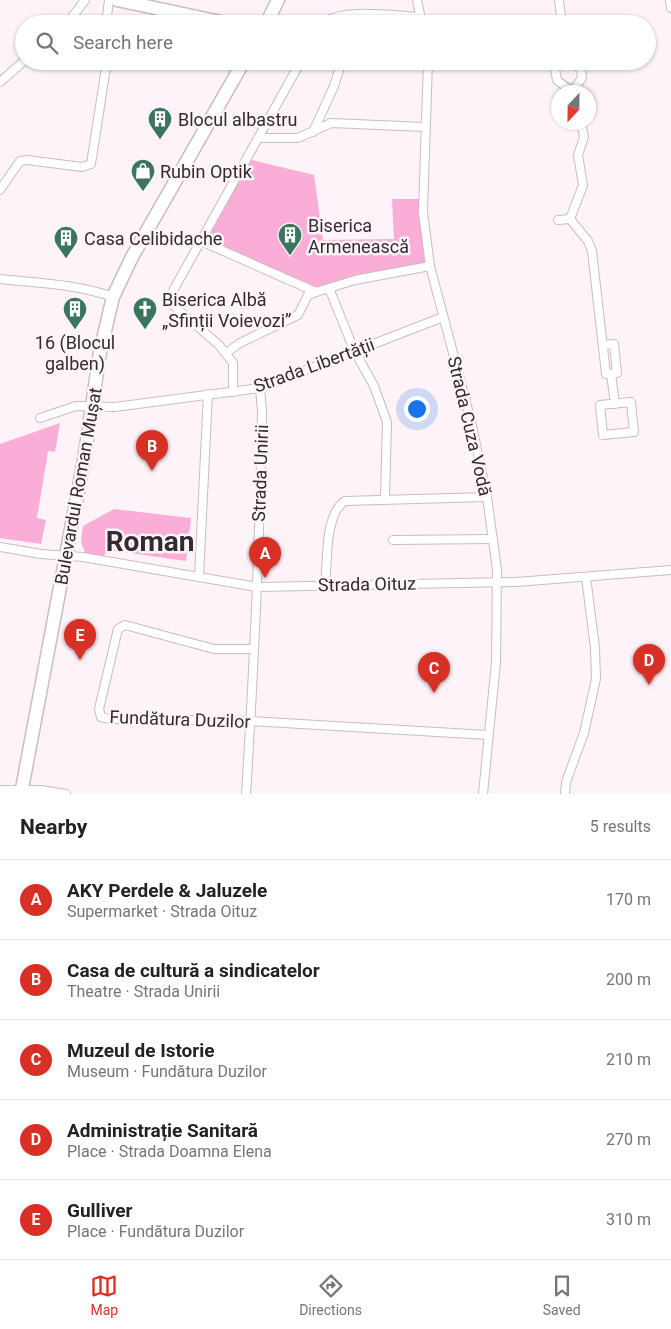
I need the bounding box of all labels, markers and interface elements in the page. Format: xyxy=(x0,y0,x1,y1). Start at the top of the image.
search box xyxy=(15,15,656,70)
icon: search xyxy=(33,29,61,57)
text: Search here xyxy=(73,31,173,54)
north arrow xyxy=(551,85,596,130)
building icon: Blocul albastru xyxy=(147,106,173,140)
place label: Blocul albastru xyxy=(178,109,297,130)
shop icon: Rubin Optik xyxy=(130,158,156,192)
place label: Rubin Optik xyxy=(160,161,253,182)
place label: Biserica Armenească xyxy=(308,215,409,257)
building icon: Biserica Armenească xyxy=(277,222,303,256)
building icon: Casa Celibidache xyxy=(53,225,79,259)
place label: Casa Celibidache xyxy=(84,228,222,249)
place label: Biserica Albă „Sfinții Voievozi” xyxy=(162,289,292,332)
building icon: 16 (Blocul galben) xyxy=(62,296,88,330)
church icon: Biserica Albă „Sfinții Voievozi” xyxy=(132,296,158,330)
place label: 16 (Blocul galben) xyxy=(35,332,115,375)
street label: Strada Libertății xyxy=(251,333,378,398)
street label: Strada Cuza Vodă xyxy=(444,354,496,498)
street label: Bulevardul Roman Mușat xyxy=(50,386,107,587)
your location xyxy=(404,396,430,422)
street label: Strada Unirii xyxy=(248,424,272,522)
pin: B xyxy=(136,430,168,471)
district label: Roman xyxy=(106,525,194,558)
pin: A xyxy=(249,537,281,578)
street label: Strada Oituz xyxy=(318,573,416,595)
pin: E xyxy=(64,619,96,660)
pin: D xyxy=(633,644,665,685)
pin: C xyxy=(418,652,450,693)
street label: Fundătura Duzilor xyxy=(109,706,251,732)
text: Nearby xyxy=(20,815,87,839)
text: 5 results xyxy=(590,817,651,836)
text: AKY Perdele & Jaluzele xyxy=(67,879,267,902)
text: A xyxy=(31,890,41,909)
text: 170 m xyxy=(606,890,651,909)
text: Supermarket · Strada Oituz xyxy=(67,902,257,921)
text: Casa de cultură a sindicatelor xyxy=(67,959,320,982)
text: B xyxy=(31,970,41,989)
text: 200 m xyxy=(606,970,651,989)
text: Theatre · Strada Unirii xyxy=(67,982,220,1001)
text: Muzeul de Istorie xyxy=(67,1039,215,1062)
text: C xyxy=(31,1050,41,1069)
text: 210 m xyxy=(606,1050,651,1069)
text: Museum · Fundătura Duzilor xyxy=(67,1062,267,1081)
text: Administrație Sanitară xyxy=(67,1119,258,1142)
text: D xyxy=(31,1130,41,1149)
text: 270 m xyxy=(606,1130,651,1149)
text: Place · Strada Doamna Elena xyxy=(67,1142,272,1161)
text: Gulliver xyxy=(67,1199,132,1222)
text: E xyxy=(32,1210,41,1229)
text: 310 m xyxy=(606,1210,651,1229)
text: Place · Fundătura Duzilor xyxy=(67,1222,244,1241)
tab: Map xyxy=(90,1272,118,1318)
tab: Directions xyxy=(299,1272,362,1318)
tab: Saved xyxy=(543,1272,581,1318)

